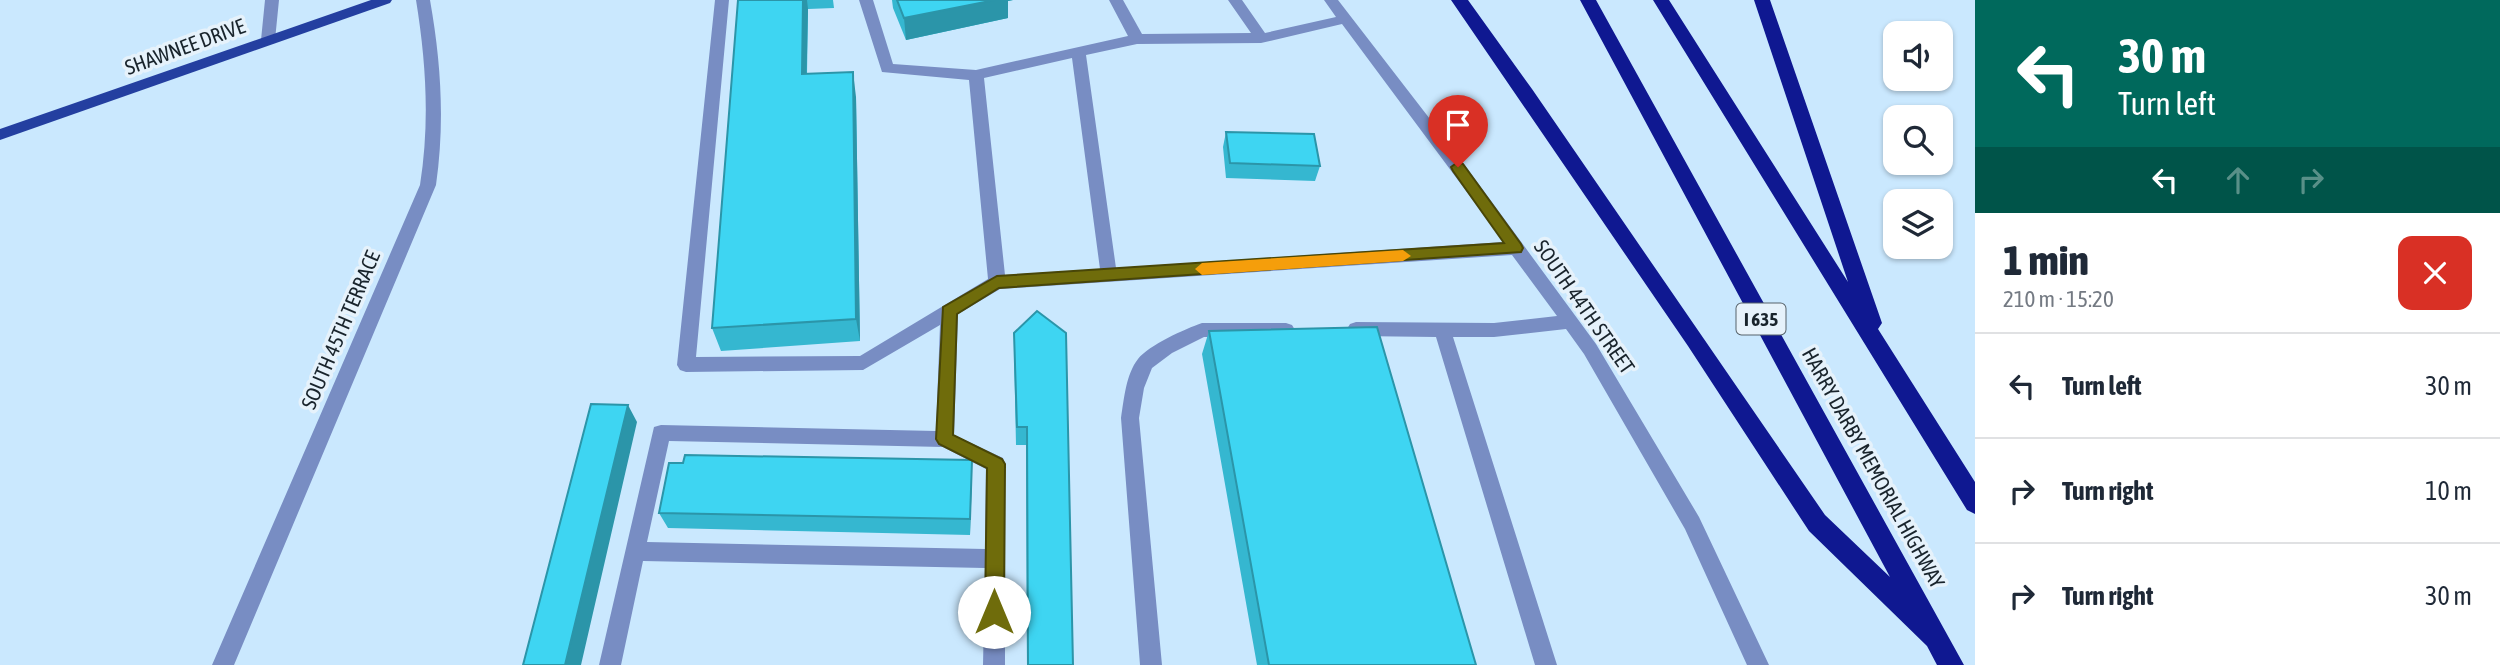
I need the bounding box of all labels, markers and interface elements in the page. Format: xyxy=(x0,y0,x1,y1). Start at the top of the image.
street label: SHAWNEE DRIVE xyxy=(121,13,248,79)
map controls xyxy=(1883,21,1953,259)
button: sound xyxy=(1883,21,1953,91)
text: 30 m xyxy=(2118,27,2206,83)
icon: left xyxy=(2003,28,2094,119)
text: Turn left xyxy=(2118,85,2216,122)
pin xyxy=(1428,95,1488,167)
button: search xyxy=(1883,105,1953,175)
icon: arrive xyxy=(1439,106,1477,144)
icon: left xyxy=(2146,161,2184,199)
icon: ahead xyxy=(2219,161,2257,199)
icon: right xyxy=(2292,161,2330,199)
button: layers xyxy=(1883,189,1953,259)
street label: SOUTH 44TH STREET xyxy=(1530,235,1640,378)
text: 1 min xyxy=(2003,236,2089,284)
button: close xyxy=(2398,236,2472,310)
street label: SOUTH 45TH TERRACE xyxy=(296,247,384,412)
text: 210 m · 15:20 xyxy=(2003,286,2114,312)
road number: I 635 xyxy=(1736,304,1786,334)
street label: HARRY DARBY MEMORIAL HIGHWAY xyxy=(1798,343,1950,592)
icon: left xyxy=(2003,367,2041,405)
text: Turn left xyxy=(2062,371,2142,401)
text: 30 m xyxy=(2425,371,2472,401)
icon: right xyxy=(2003,472,2041,510)
text: Turn right xyxy=(2062,476,2153,506)
text: 10 m xyxy=(2425,476,2472,506)
position arrow xyxy=(957,575,1031,649)
icon: right xyxy=(2003,577,2041,615)
text: Turn right xyxy=(2062,581,2153,611)
text: 30 m xyxy=(2425,581,2472,611)

